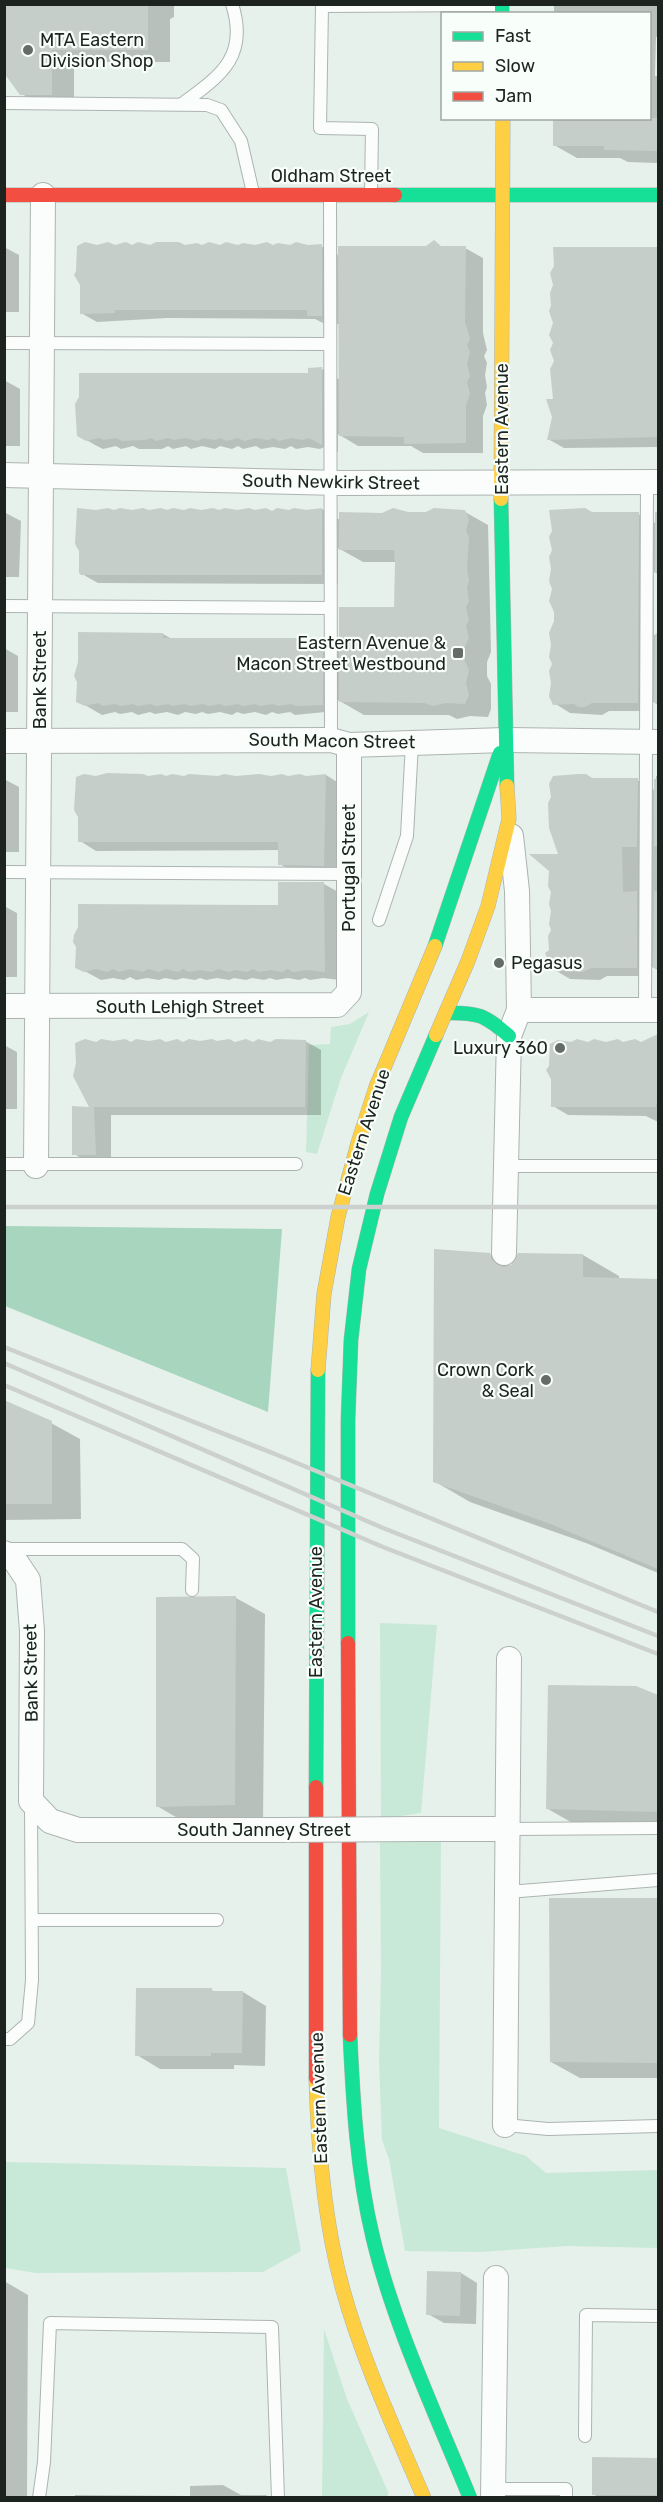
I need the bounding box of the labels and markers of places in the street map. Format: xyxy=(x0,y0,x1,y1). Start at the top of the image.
place label: MTA Eastern Division Shop xyxy=(40,29,154,72)
marker: MTA Eastern Division Shop xyxy=(21,43,35,57)
place label: Eastern Avenue & Macon Street Westbound xyxy=(236,632,446,675)
marker: Eastern Avenue & Macon Street Westbound xyxy=(451,646,465,660)
place label: Pegasus xyxy=(511,952,582,974)
marker: Pegasus xyxy=(492,956,506,970)
place label: Luxury 360 xyxy=(453,1037,548,1059)
marker: Luxury 360 xyxy=(553,1041,567,1055)
place label: Crown Cork & Seal xyxy=(437,1359,535,1402)
marker: Crown Cork & Seal xyxy=(539,1373,553,1387)

